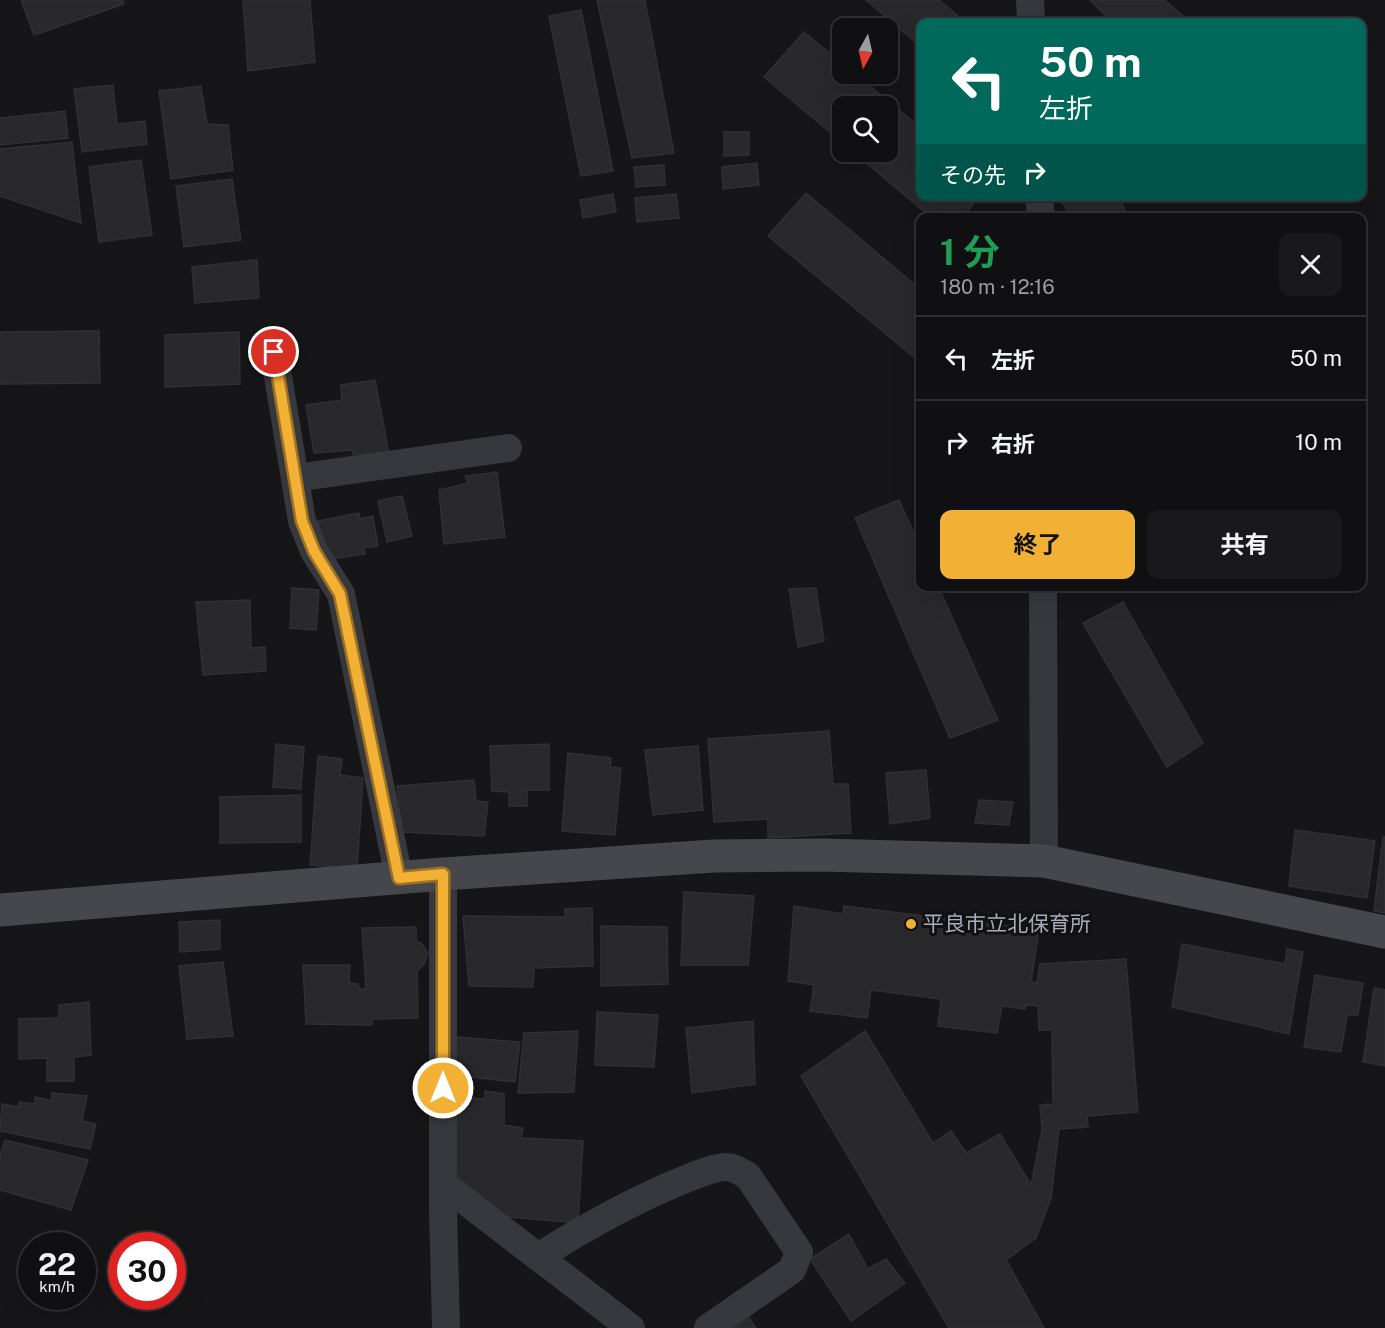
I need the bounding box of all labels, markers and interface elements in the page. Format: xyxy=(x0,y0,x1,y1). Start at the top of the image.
north arrow xyxy=(832,18,898,84)
map controls xyxy=(832,18,898,162)
text: 50 m xyxy=(1039,37,1142,86)
icon: left xyxy=(940,42,1018,120)
text: 左折 xyxy=(1039,92,1093,124)
button: search xyxy=(832,96,898,162)
icon: right xyxy=(1018,156,1051,189)
text: その先 xyxy=(940,162,1006,188)
text: 1 分 xyxy=(940,231,1000,273)
button: close xyxy=(1279,233,1342,296)
text: 180 m · 12:16 xyxy=(940,275,1055,299)
pin xyxy=(248,326,299,377)
icon: arrive xyxy=(257,335,290,368)
icon: left xyxy=(940,342,973,375)
text: 50 m xyxy=(1290,345,1342,371)
text: 左折 xyxy=(991,347,1035,373)
icon: right xyxy=(940,426,973,459)
text: 10 m xyxy=(1295,429,1342,455)
text: 右折 xyxy=(991,431,1035,457)
button: 終了 xyxy=(940,510,1135,579)
button: 共有 xyxy=(1147,510,1342,579)
place label: 平良市立北保育所 xyxy=(923,911,1091,936)
marker: 平良市立北保育所 xyxy=(904,917,918,931)
position arrow xyxy=(411,1056,475,1120)
speed limit sign: 30 xyxy=(108,1232,186,1310)
text: 22 xyxy=(38,1246,76,1282)
text: km/h xyxy=(39,1278,75,1295)

